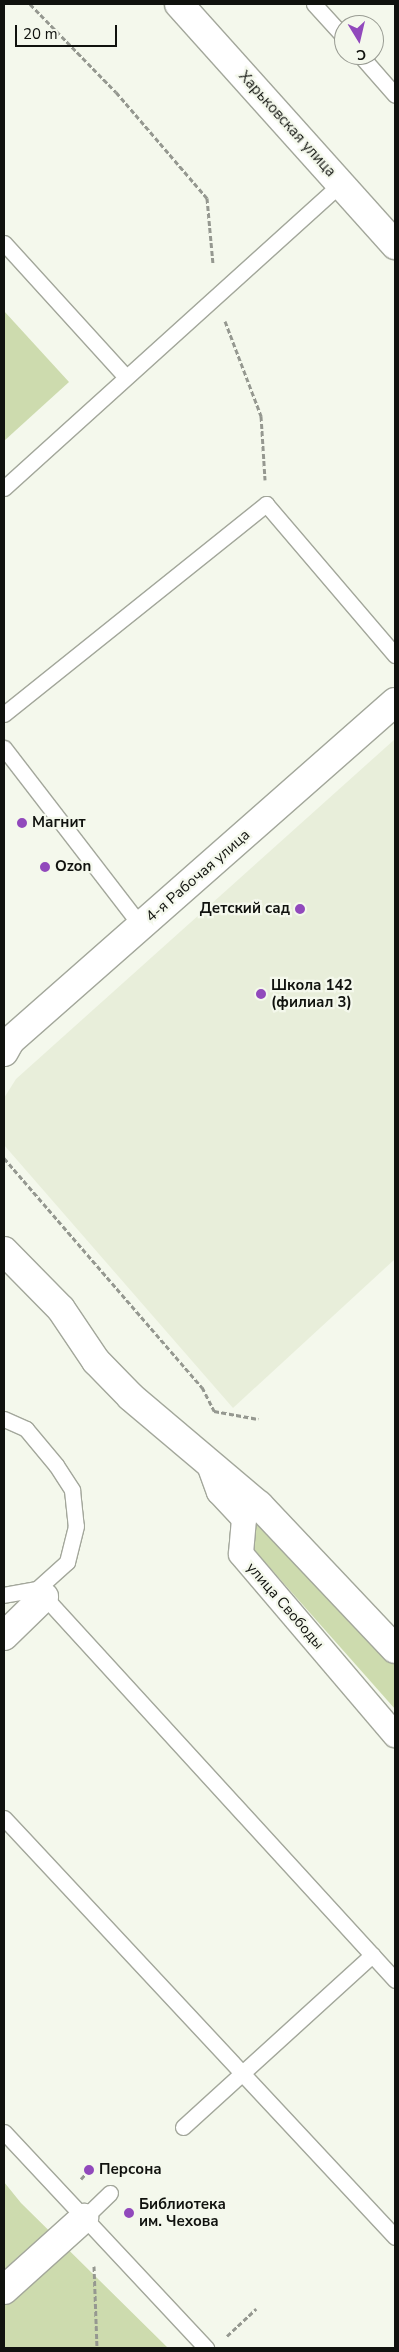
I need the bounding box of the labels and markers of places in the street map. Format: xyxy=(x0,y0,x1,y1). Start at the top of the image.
place label: Магнит xyxy=(32,814,86,832)
marker: Магнит xyxy=(16,817,28,829)
place label: Ozon xyxy=(55,858,91,876)
marker: Ozon xyxy=(39,861,51,873)
place label: Детский сад xyxy=(200,900,290,918)
marker: Детский сад xyxy=(294,903,306,915)
place label: Школа 142 (филиал 3) xyxy=(271,976,353,1011)
marker: Школа 142 (филиал 3) xyxy=(255,988,267,1000)
place label: Персона xyxy=(99,2161,162,2179)
marker: Персона xyxy=(83,2164,95,2176)
place label: Библиотека им. Чехова xyxy=(139,2195,226,2230)
marker: Библиотека им. Чехова xyxy=(123,2207,135,2219)

